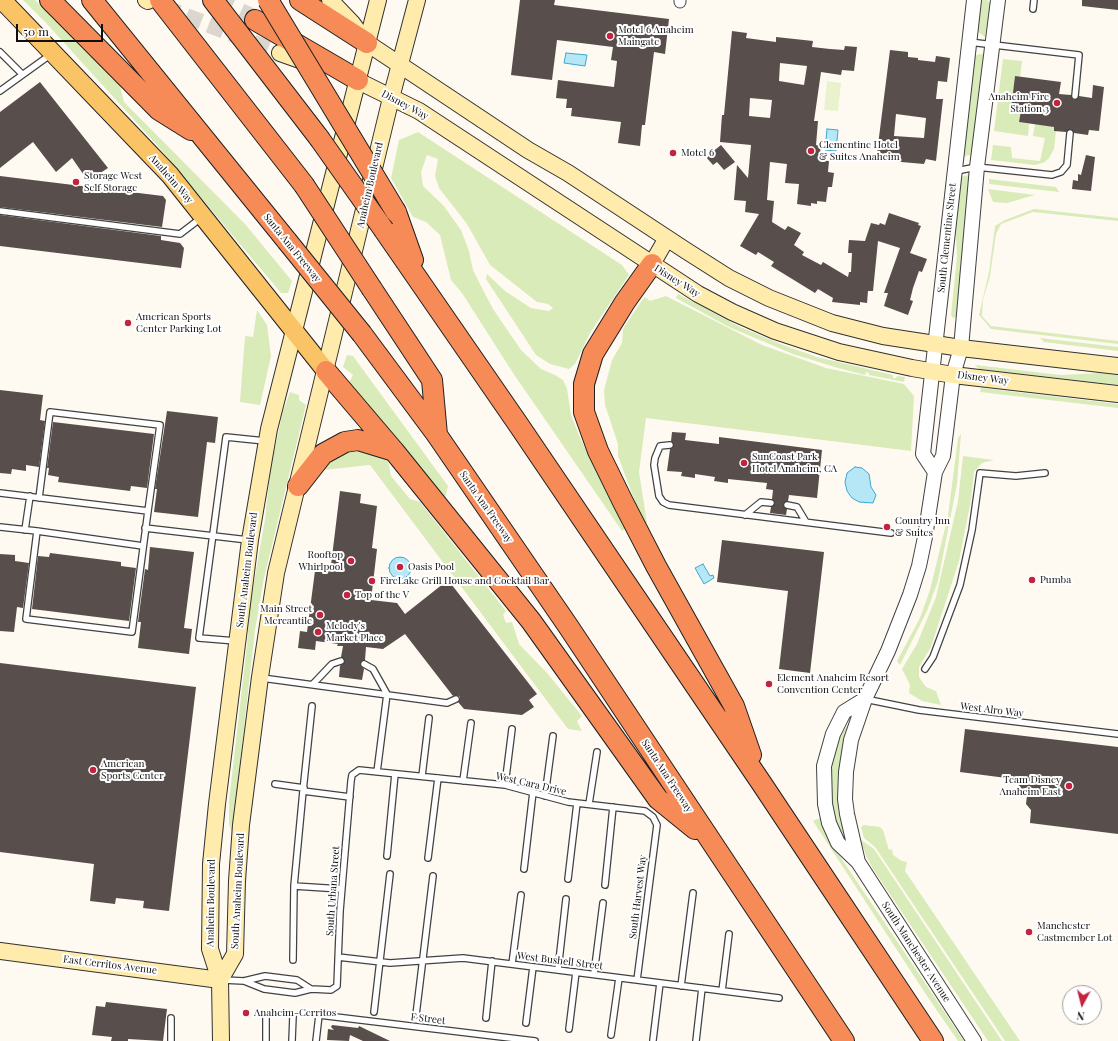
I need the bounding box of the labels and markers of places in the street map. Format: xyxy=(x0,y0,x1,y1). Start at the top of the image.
place label: Motel 6 Anaheim Maingate xyxy=(618,24,694,48)
marker: Motel 6 Anaheim Maingate xyxy=(605,31,615,41)
place label: Anaheim Fire Station 3 xyxy=(989,91,1049,114)
marker: Anaheim Fire Station 3 xyxy=(1052,98,1062,108)
place label: Clementine Hotel & Suites Anaheim xyxy=(819,139,900,162)
marker: Clementine Hotel & Suites Anaheim xyxy=(806,146,816,156)
place label: Motel 6 xyxy=(681,147,714,159)
marker: Motel 6 xyxy=(668,148,678,158)
place label: Storage West Self Storage xyxy=(84,170,142,194)
marker: Storage West Self Storage xyxy=(71,177,81,187)
place label: American Sports Center Parking Lot xyxy=(136,311,221,334)
marker: American Sports Center Parking Lot xyxy=(123,318,133,328)
place label: SunCoast Park Hotel Anaheim, CA xyxy=(752,451,837,474)
marker: SunCoast Park Hotel Anaheim, CA xyxy=(739,458,749,468)
place label: Country Inn & Suites xyxy=(895,515,950,538)
marker: Country Inn & Suites xyxy=(882,522,892,532)
place label: Rooftop Whirlpool xyxy=(299,549,343,572)
marker: Rooftop Whirlpool xyxy=(346,556,356,566)
place label: Oasis Pool xyxy=(408,561,454,573)
marker: Oasis Pool xyxy=(395,562,405,572)
place label: Pumba xyxy=(1040,574,1071,586)
place label: FireLake Grill House and Cocktail Bar xyxy=(380,575,549,587)
marker: Pumba xyxy=(1027,575,1037,585)
marker: FireLake Grill House and Cocktail Bar xyxy=(367,576,377,586)
place label: Top of the V xyxy=(355,589,409,601)
marker: Top of the V xyxy=(342,590,352,600)
place label: Main Street Mercantile xyxy=(260,603,312,626)
marker: Main Street Mercantile xyxy=(315,610,325,620)
place label: Melody's Market Place xyxy=(326,620,384,644)
marker: Melody's Market Place xyxy=(313,627,323,637)
place label: Element Anaheim Resort Convention Center xyxy=(777,672,889,696)
marker: Element Anaheim Resort Convention Center xyxy=(764,679,774,689)
place label: American Sports Center xyxy=(101,758,164,782)
marker: American Sports Center xyxy=(88,765,98,775)
place label: Team Disney Anaheim East xyxy=(999,774,1061,798)
marker: Team Disney Anaheim East xyxy=(1064,781,1074,791)
place label: Manchester Castmember Lot xyxy=(1037,920,1112,944)
marker: Manchester Castmember Lot xyxy=(1024,927,1034,937)
place label: Anaheim-Cerritos xyxy=(254,1007,336,1019)
marker: Anaheim-Cerritos xyxy=(241,1008,251,1018)

